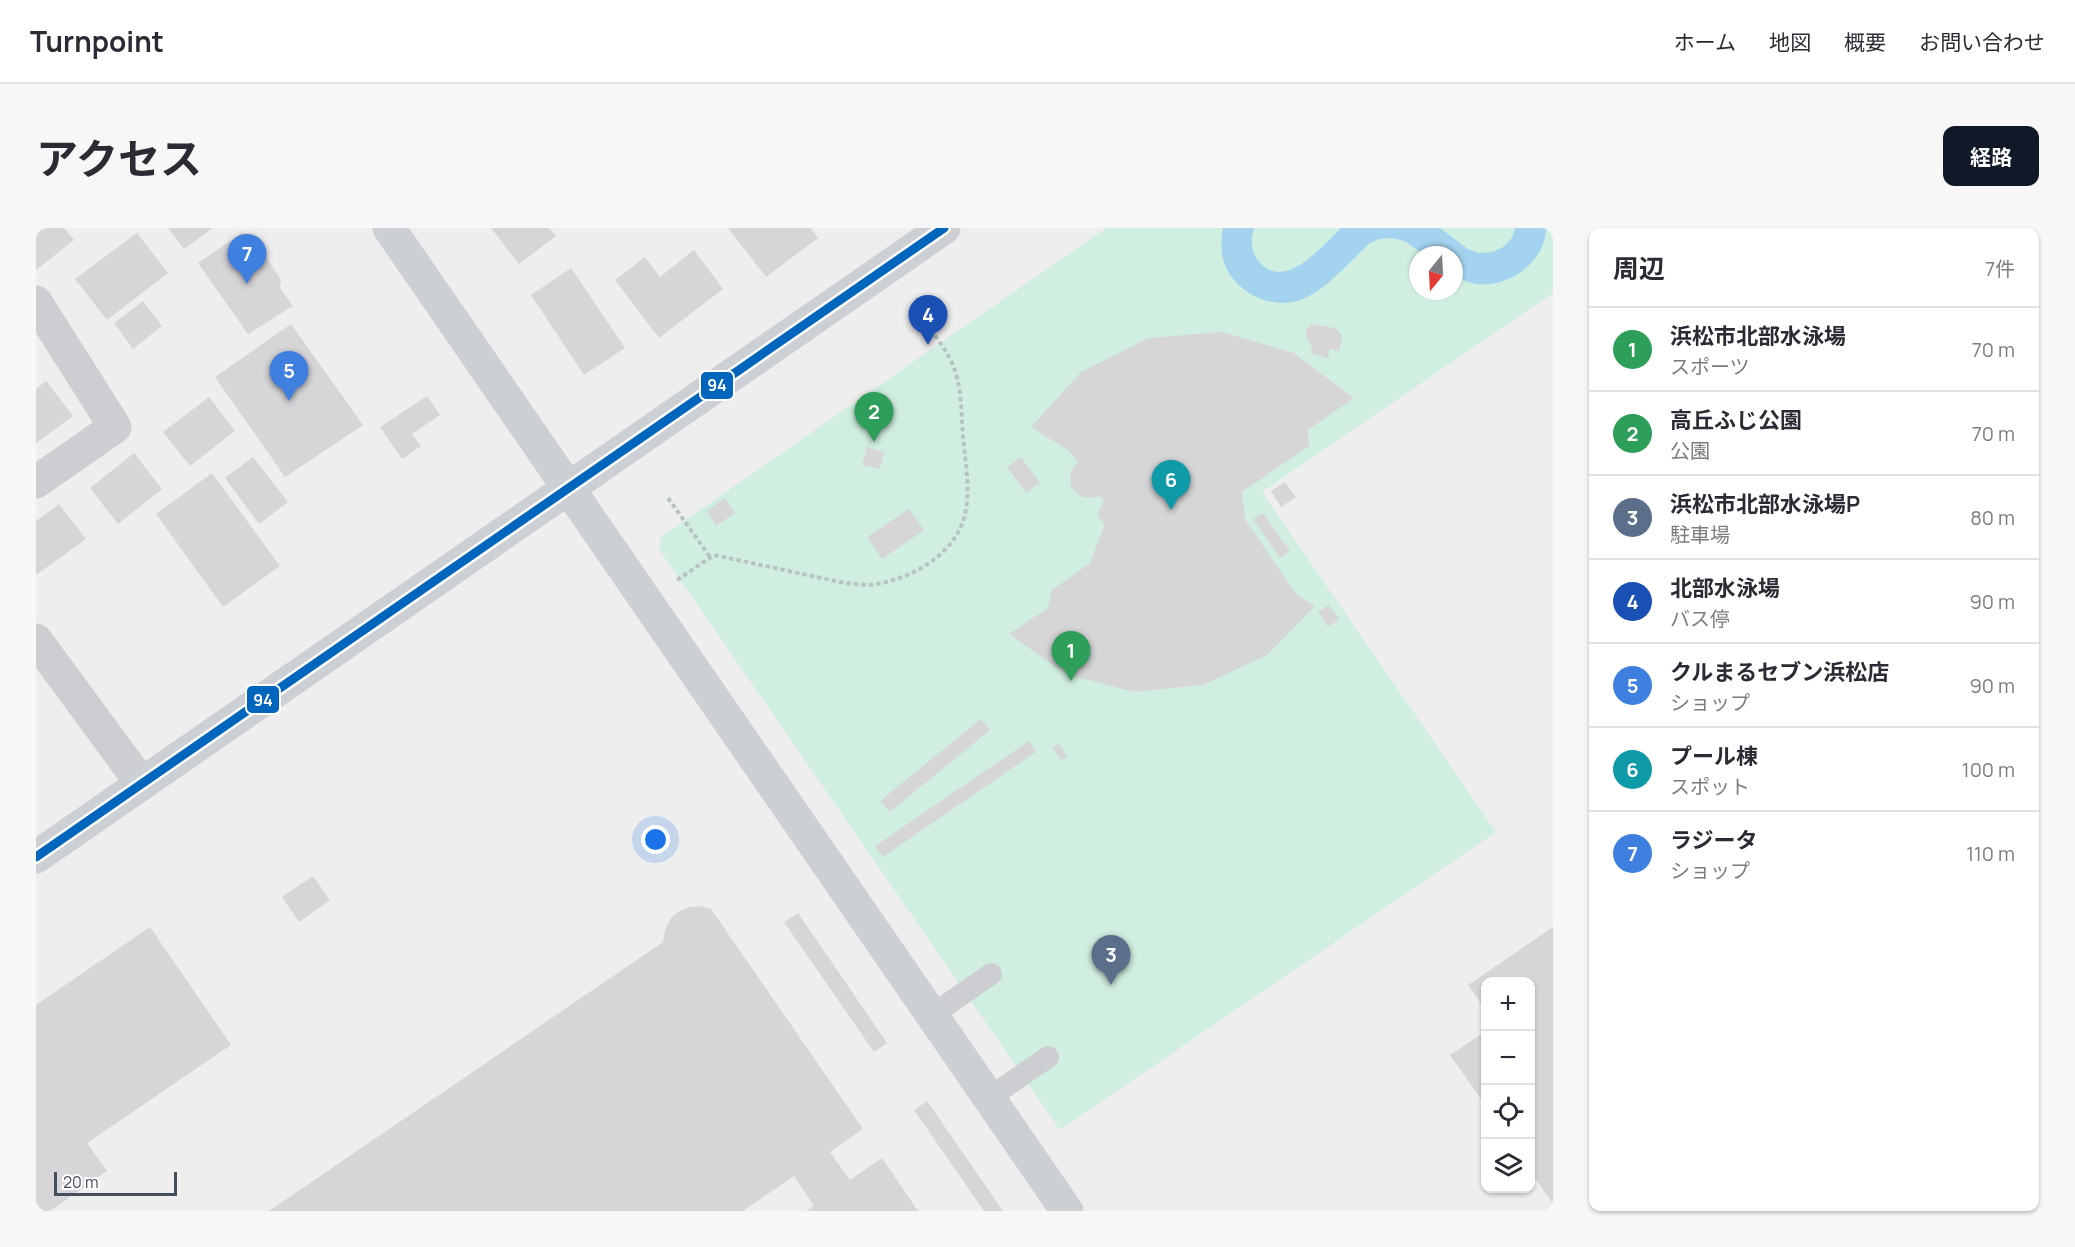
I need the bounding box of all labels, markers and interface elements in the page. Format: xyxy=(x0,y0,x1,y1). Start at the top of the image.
text: Turnpoint xyxy=(30,22,164,60)
text: ホーム xyxy=(1674,28,1736,56)
text: 地図 xyxy=(1769,28,1811,56)
text: 概要 xyxy=(1844,28,1886,56)
text: お問い合わせ xyxy=(1919,28,2045,56)
button: 経路 xyxy=(1943,126,2039,186)
text: アクセス xyxy=(36,129,202,187)
pin: 7 xyxy=(228,235,266,284)
north arrow xyxy=(1409,246,1463,300)
text: 周辺 xyxy=(1613,250,1665,286)
text: 7件 xyxy=(1985,255,2015,282)
pin: 4 xyxy=(908,296,948,345)
text: 浜松市北部水泳場 xyxy=(1670,321,1846,351)
text: 1 xyxy=(1628,336,1637,363)
text: 70 m xyxy=(1972,336,2015,363)
pin: 5 xyxy=(270,352,308,401)
text: スポーツ xyxy=(1670,353,1750,380)
line badge: 94 xyxy=(700,371,734,400)
text: 94 xyxy=(707,374,727,396)
pin: 2 xyxy=(854,392,894,442)
text: 高丘ふじ公園 xyxy=(1670,405,1802,435)
text: 2 xyxy=(1627,420,1638,447)
text: 70 m xyxy=(1972,420,2015,447)
text: 公園 xyxy=(1670,437,1710,464)
pin: 6 xyxy=(1152,460,1190,510)
text: 浜松市北部水泳場P xyxy=(1670,489,1860,519)
text: 3 xyxy=(1627,504,1638,531)
text: 80 m xyxy=(1970,504,2015,531)
text: 駐車場 xyxy=(1670,521,1730,548)
text: 北部水泳場 xyxy=(1670,573,1780,603)
text: 4 xyxy=(1626,588,1639,615)
text: 90 m xyxy=(1969,588,2015,615)
text: バス停 xyxy=(1670,605,1730,632)
pin: 1 xyxy=(1052,632,1090,681)
text: クルまるセブン浜松店 xyxy=(1670,657,1889,687)
text: 5 xyxy=(1627,672,1638,699)
text: 90 m xyxy=(1969,672,2015,699)
line badge: 94 xyxy=(246,685,280,714)
text: 94 xyxy=(253,689,273,711)
text: ショップ xyxy=(1670,689,1750,716)
text: プール棟 xyxy=(1670,741,1758,771)
text: 6 xyxy=(1626,756,1639,783)
text: 100 m xyxy=(1962,756,2015,783)
text: スポット xyxy=(1670,773,1750,800)
your location xyxy=(641,825,670,854)
text: ラジータ xyxy=(1670,825,1758,855)
text: 7 xyxy=(1627,840,1638,867)
text: 110 m xyxy=(1966,840,2015,867)
text: ショップ xyxy=(1670,857,1750,884)
pin: 3 xyxy=(1092,936,1130,985)
map controls xyxy=(1481,977,1535,1193)
button: + xyxy=(1481,977,1535,1031)
button: − xyxy=(1481,1031,1535,1085)
button: locate xyxy=(1481,1085,1535,1139)
button: layers xyxy=(1481,1139,1535,1193)
scale bar xyxy=(54,1169,177,1196)
text: 20 m xyxy=(63,1171,99,1193)

